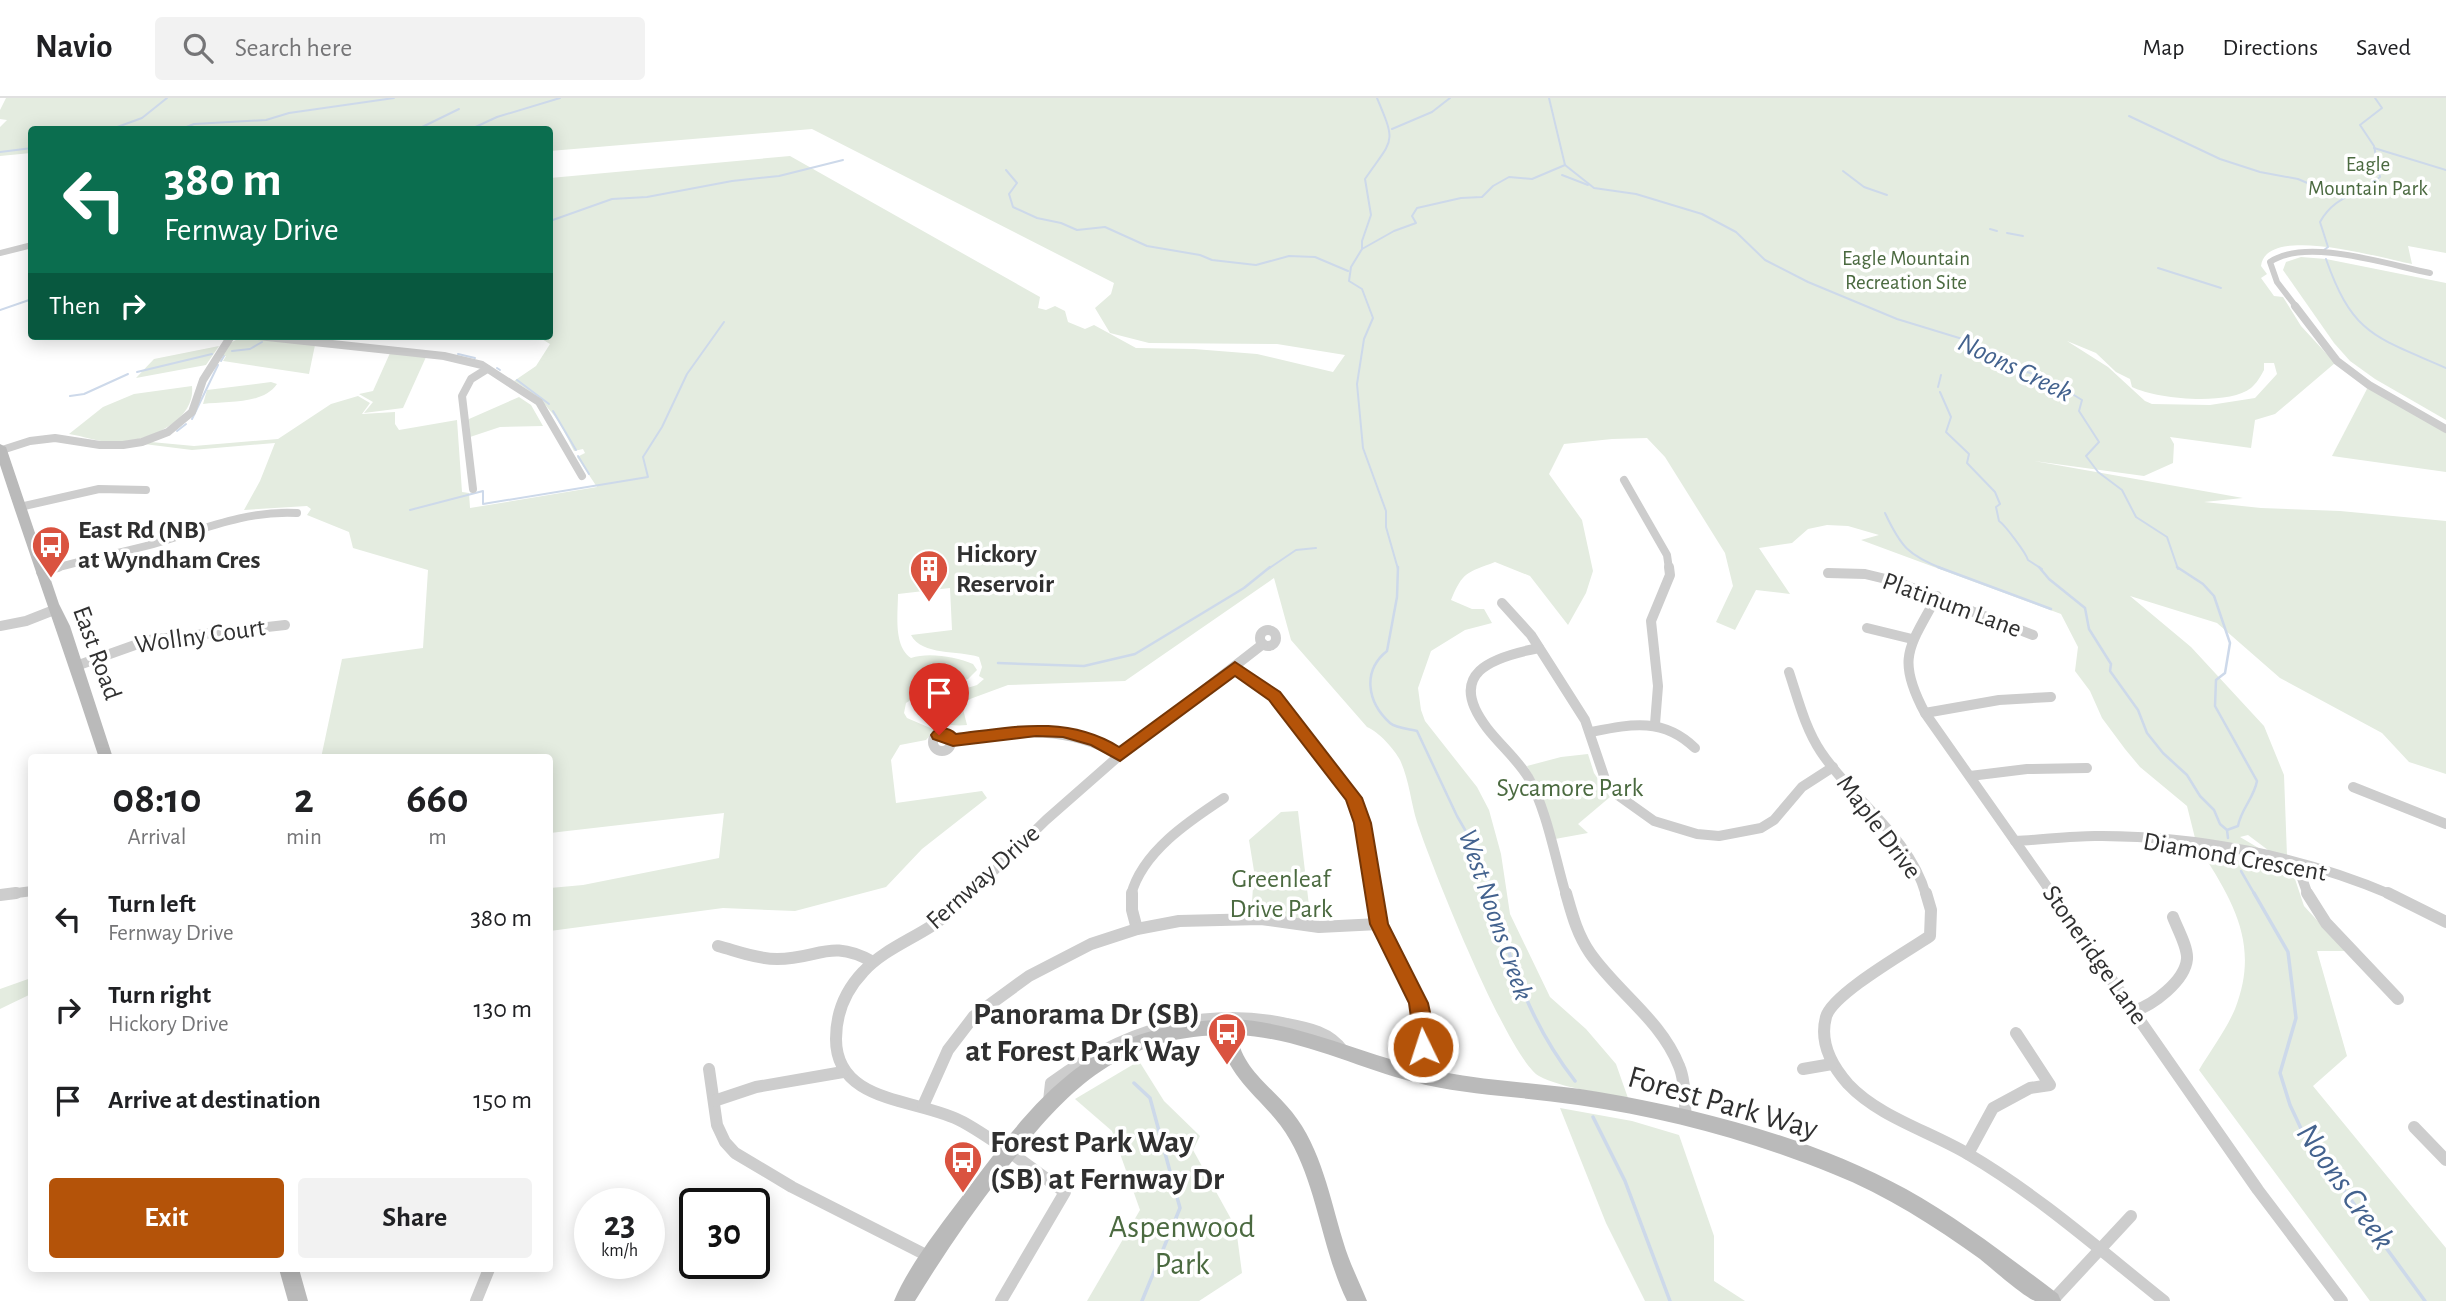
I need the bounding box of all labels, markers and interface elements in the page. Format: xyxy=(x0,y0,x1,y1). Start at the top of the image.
search box xyxy=(155,17,645,80)
icon: search xyxy=(179,29,217,67)
text: Navio xyxy=(35,31,113,64)
text: Search here xyxy=(235,35,352,61)
text: Map xyxy=(2142,36,2184,60)
text: Directions xyxy=(2222,36,2318,60)
text: Saved xyxy=(2356,36,2411,60)
icon: left xyxy=(49,154,140,245)
park label: Eagle Mountain Park xyxy=(2308,154,2428,199)
text: 380 m xyxy=(164,156,282,205)
text: Fernway Drive xyxy=(164,214,339,246)
park label: Eagle Mountain Recreation Site xyxy=(1842,248,1970,293)
icon: right xyxy=(114,287,152,325)
text: Then xyxy=(49,293,100,319)
water label: Noons Creek xyxy=(1953,328,2077,408)
place label: East Rd (NB) at Wyndham Cres xyxy=(78,517,261,573)
bus stop icon: East Rd (NB) at Wyndham Cres xyxy=(30,524,72,579)
place label: Hickory Reservoir xyxy=(956,541,1054,597)
building icon: Hickory Reservoir xyxy=(908,548,950,603)
street label: Platinum Lane xyxy=(1879,568,2025,642)
street label: East Road xyxy=(68,603,126,703)
street label: Wollny Court xyxy=(133,614,267,658)
pin xyxy=(909,663,969,735)
icon: arrive xyxy=(920,674,958,712)
street label: Maple Drive xyxy=(1832,770,1926,884)
park label: Sycamore Park xyxy=(1497,775,1644,801)
text: 08:10 xyxy=(112,778,202,820)
text: 2 xyxy=(294,778,314,820)
text: 660 xyxy=(406,778,469,820)
street label: Fernway Drive xyxy=(922,820,1044,934)
text: Arrival xyxy=(127,826,187,849)
text: min xyxy=(286,826,322,849)
text: m xyxy=(428,826,447,849)
water label: West Noons Creek xyxy=(1453,826,1537,1004)
street label: Diamond Crescent xyxy=(2141,828,2329,886)
park label: Greenleaf Drive Park xyxy=(1229,866,1333,922)
street label: Stoneridge Lane xyxy=(2038,881,2152,1029)
text: Turn left xyxy=(108,891,196,917)
icon: left xyxy=(49,900,87,938)
text: 380 m xyxy=(470,905,532,931)
text: Fernway Drive xyxy=(108,922,234,945)
text: Turn right xyxy=(108,982,211,1008)
icon: right xyxy=(49,991,87,1029)
text: 130 m xyxy=(474,996,532,1022)
place label: Panorama Dr (SB) at Forest Park Way xyxy=(965,998,1201,1067)
position arrow xyxy=(1386,1010,1460,1084)
bus stop icon: Panorama Dr (SB) at Forest Park Way xyxy=(1206,1011,1248,1066)
text: Hickory Drive xyxy=(108,1013,229,1036)
street label: Forest Park Way xyxy=(1624,1061,1822,1145)
icon: arrive xyxy=(49,1082,87,1120)
text: Arrive at destination xyxy=(108,1087,321,1113)
text: 150 m xyxy=(473,1087,532,1113)
water label: Noons Creek xyxy=(2290,1118,2400,1256)
place label: Forest Park Way (SB) at Fernway Dr xyxy=(990,1126,1224,1195)
bus stop icon: Forest Park Way (SB) at Fernway Dr xyxy=(942,1139,984,1194)
button: Exit xyxy=(49,1178,284,1258)
button: Share xyxy=(298,1178,532,1258)
speed limit sign: 30 xyxy=(679,1188,770,1279)
text: 23 xyxy=(604,1207,635,1242)
park label: Aspenwood Park xyxy=(1109,1211,1255,1280)
text: km/h xyxy=(601,1242,638,1260)

